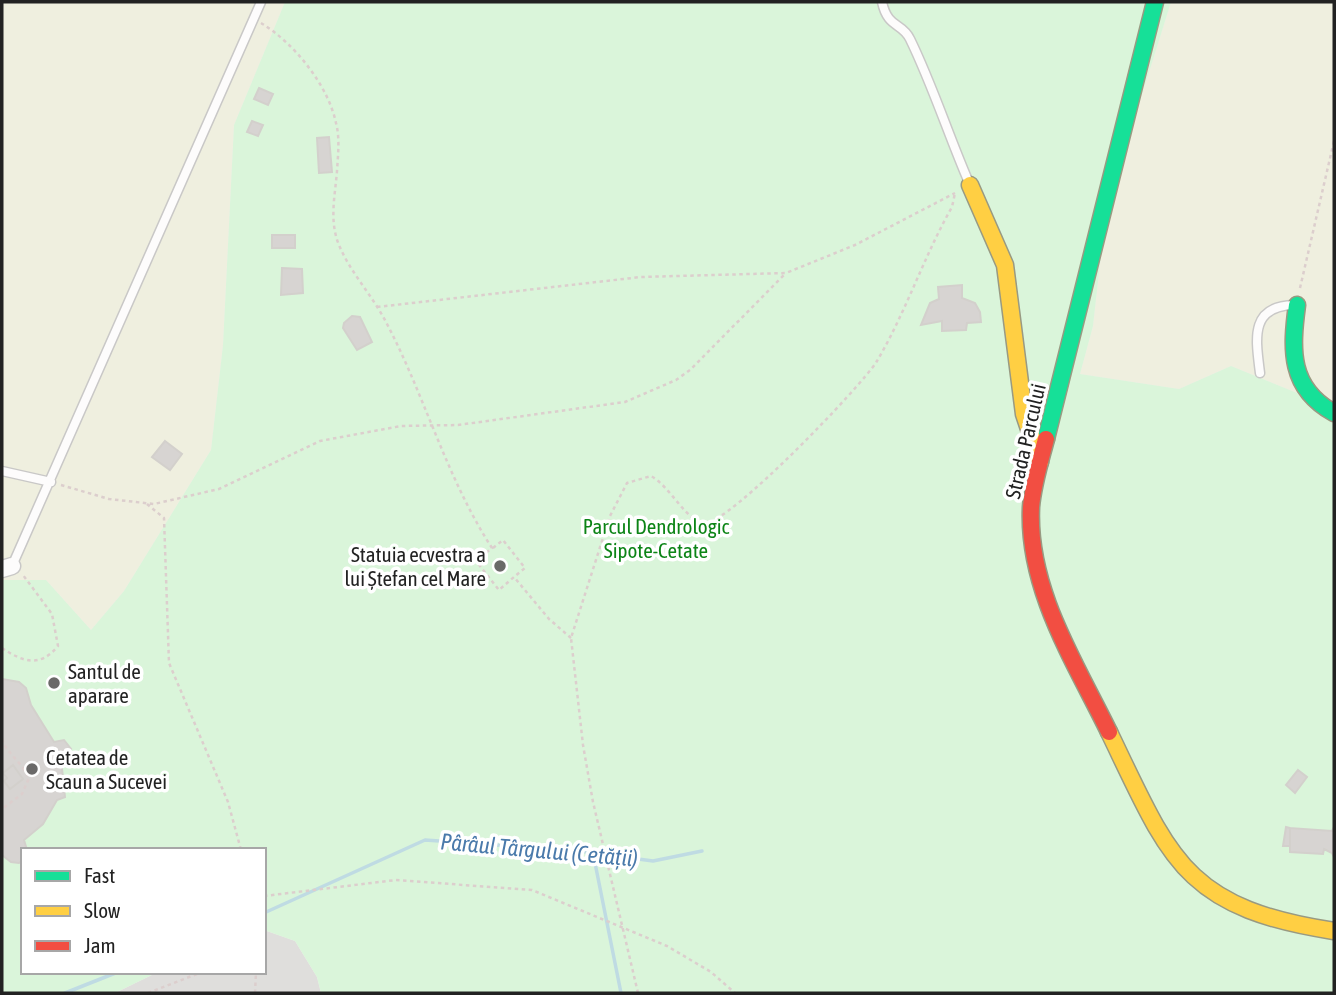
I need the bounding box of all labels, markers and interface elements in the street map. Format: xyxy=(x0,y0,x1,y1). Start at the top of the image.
street label: Strada Parcului xyxy=(1000,381,1050,501)
park label: Parcul Dendrologic Sipote-Cetate xyxy=(583,514,729,562)
place label: Statuia ecvestra a lui Ștefan cel Mare xyxy=(344,542,486,590)
marker: Statuia ecvestra a lui Ștefan cel Mare xyxy=(492,558,508,574)
place label: Santul de aparare xyxy=(68,659,141,707)
marker: Santul de aparare xyxy=(46,675,62,691)
place label: Cetatea de Scaun a Sucevei xyxy=(46,745,167,793)
marker: Cetatea de Scaun a Sucevei xyxy=(24,761,40,777)
water label: Pârâul Târgului (Cetății) xyxy=(439,828,639,872)
legend xyxy=(21,848,266,974)
text: Fast xyxy=(84,863,115,887)
text: Slow xyxy=(84,898,121,922)
text: Jam xyxy=(84,933,116,957)

